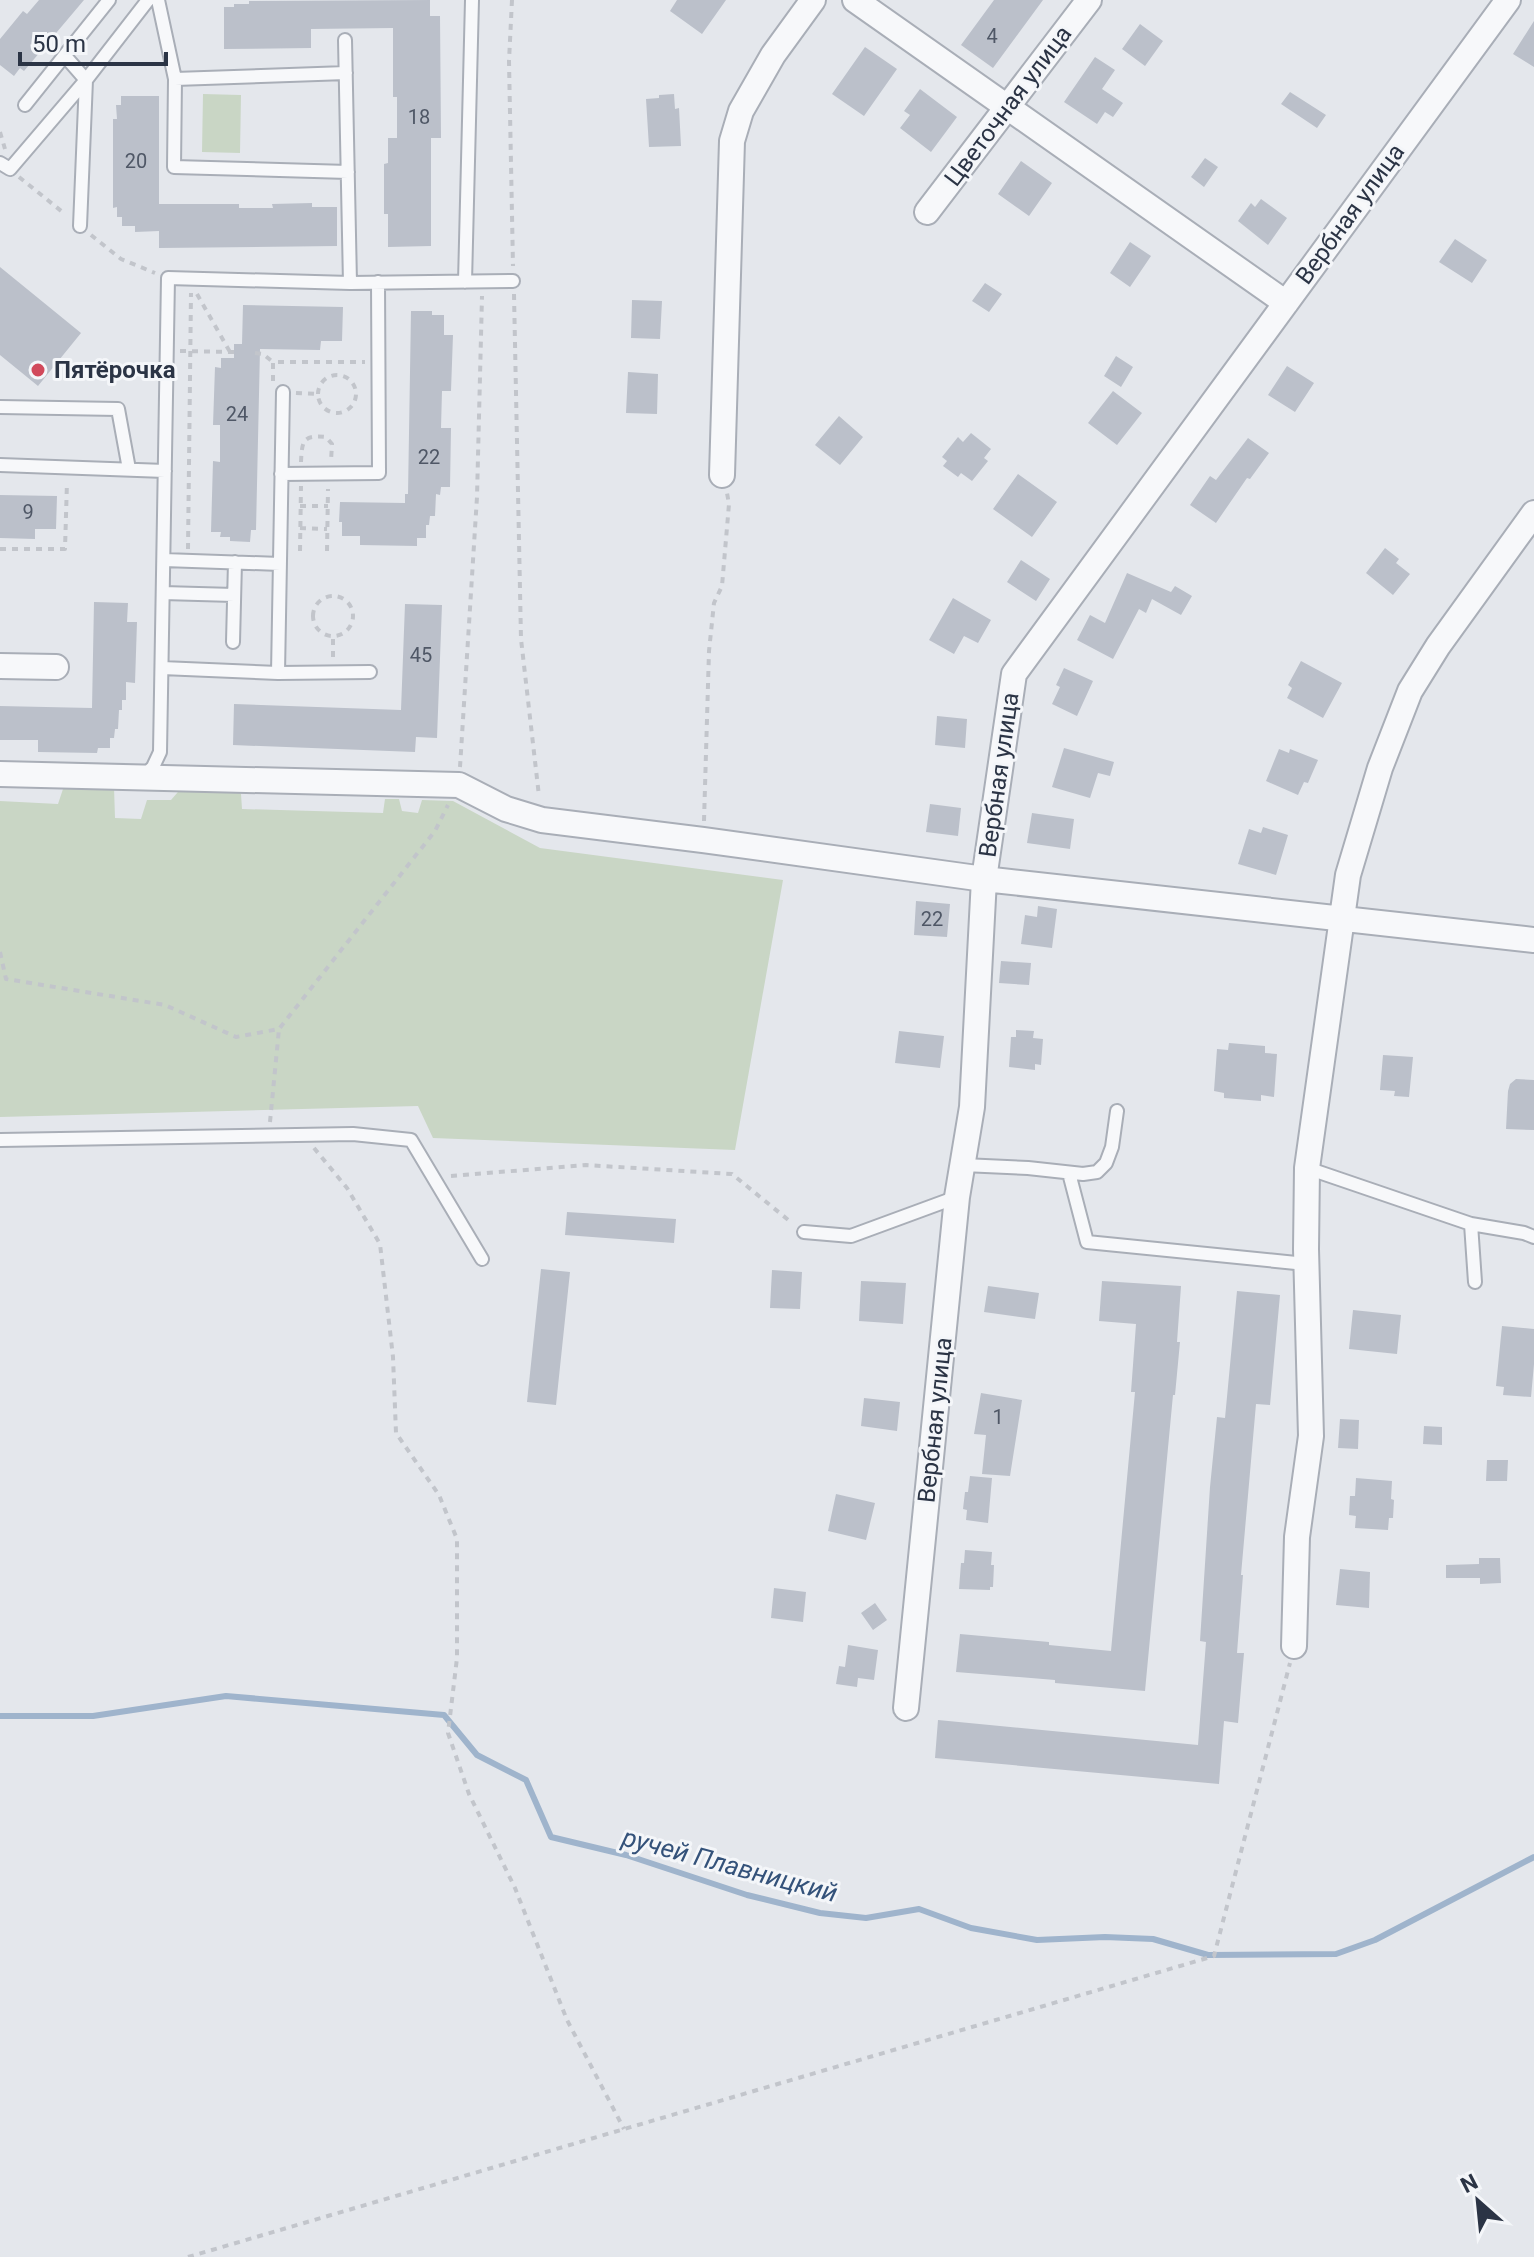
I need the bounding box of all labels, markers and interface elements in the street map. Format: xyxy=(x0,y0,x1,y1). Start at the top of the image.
scale bar xyxy=(20,16,166,66)
street label: Цветочная улица xyxy=(939,20,1077,192)
house number: 4 xyxy=(986,24,998,48)
text: 50 m xyxy=(32,30,86,58)
house number: 18 xyxy=(408,105,430,129)
street label: Вербная улица xyxy=(1290,139,1410,289)
house number: 20 xyxy=(125,149,147,173)
place label: Пятёрочка xyxy=(54,356,176,384)
marker: Пятёрочка xyxy=(29,361,47,379)
house number: 24 xyxy=(226,402,248,426)
house number: 22 xyxy=(418,445,440,469)
house number: 9 xyxy=(22,500,34,524)
house number: 45 xyxy=(410,643,432,667)
street label: Вербная улица xyxy=(974,691,1024,859)
house number: 22 xyxy=(921,907,943,931)
street label: Вербная улица xyxy=(912,1336,958,1504)
house number: 1 xyxy=(992,1405,1004,1429)
water label: ручей Плавницкий xyxy=(618,1822,841,1908)
north arrow xyxy=(1438,2161,1518,2241)
text: N xyxy=(1457,2169,1482,2198)

